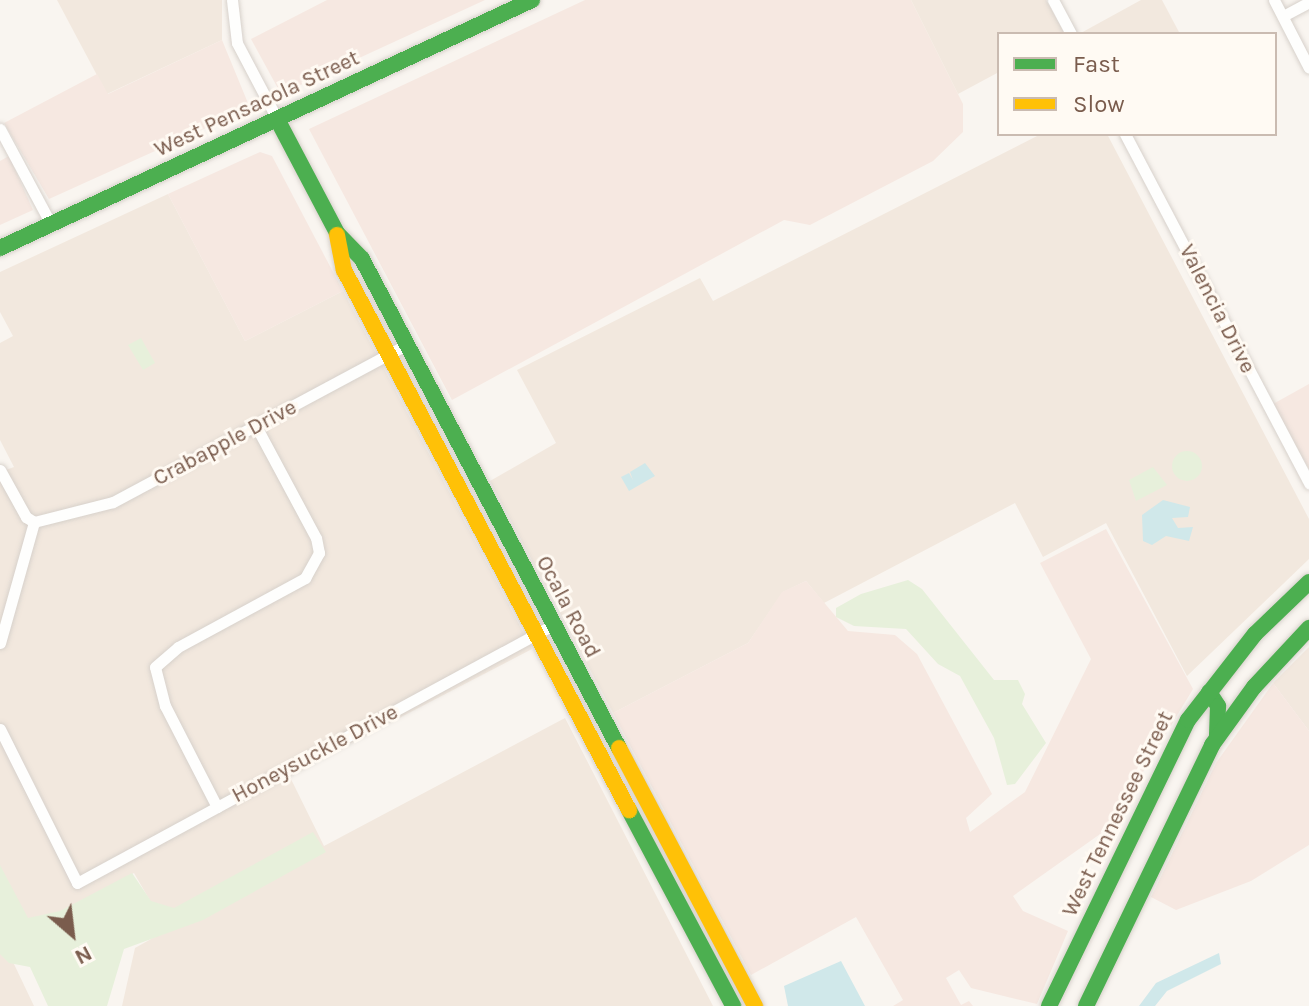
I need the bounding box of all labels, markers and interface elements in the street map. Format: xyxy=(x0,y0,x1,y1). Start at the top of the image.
legend xyxy=(997,32,1277,136)
street label: West Pensacola Street xyxy=(150,45,364,163)
text: Fast xyxy=(1073,50,1120,78)
text: Slow xyxy=(1073,90,1125,118)
street label: Valencia Drive xyxy=(1173,240,1261,378)
street label: Crabapple Drive xyxy=(149,394,301,492)
street label: Ocala Road xyxy=(530,551,606,663)
street label: Honeysuckle Drive xyxy=(227,699,403,809)
street label: West Tennessee Street xyxy=(1057,707,1179,921)
north arrow xyxy=(32,894,112,974)
text: N xyxy=(70,940,96,970)

